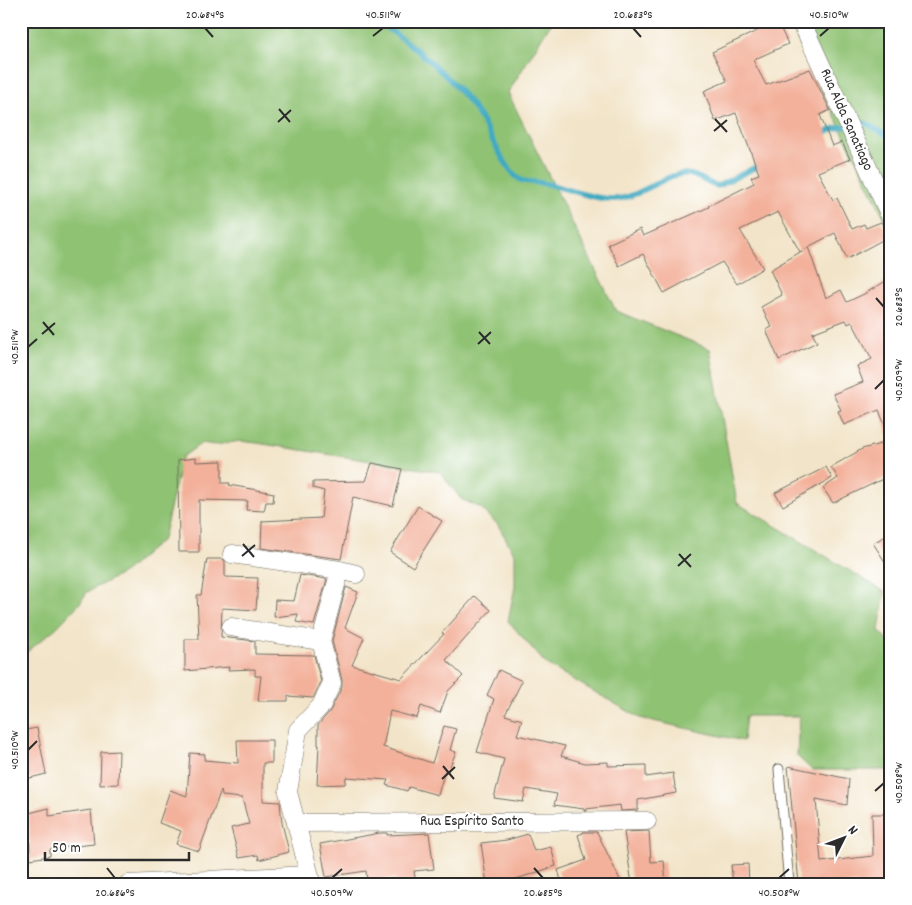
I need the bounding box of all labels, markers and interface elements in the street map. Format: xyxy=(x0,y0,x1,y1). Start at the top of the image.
text: 20.684°S xyxy=(186,7,224,24)
text: 40.511°W xyxy=(365,7,401,24)
text: 20.683°S xyxy=(614,7,652,24)
text: 40.510°W xyxy=(810,7,849,24)
street label: Rua Alda Sanatiago xyxy=(814,65,878,175)
text: 20.683°S xyxy=(891,288,908,326)
text: 40.511°W xyxy=(7,329,24,365)
text: 40.509°W xyxy=(891,359,908,401)
text: 40.510°W xyxy=(7,730,24,769)
text: 40.508°W xyxy=(891,762,908,804)
street label: Rua Espírito Santo xyxy=(420,811,524,833)
north arrow xyxy=(820,812,870,862)
text: N xyxy=(842,821,862,840)
scale bar xyxy=(45,830,189,862)
text: 50 m xyxy=(52,838,81,860)
text: 20.686°S xyxy=(95,885,135,902)
text: 40.509°W xyxy=(311,885,353,902)
text: 20.685°S xyxy=(523,885,563,902)
text: 40.508°W xyxy=(758,885,800,902)

